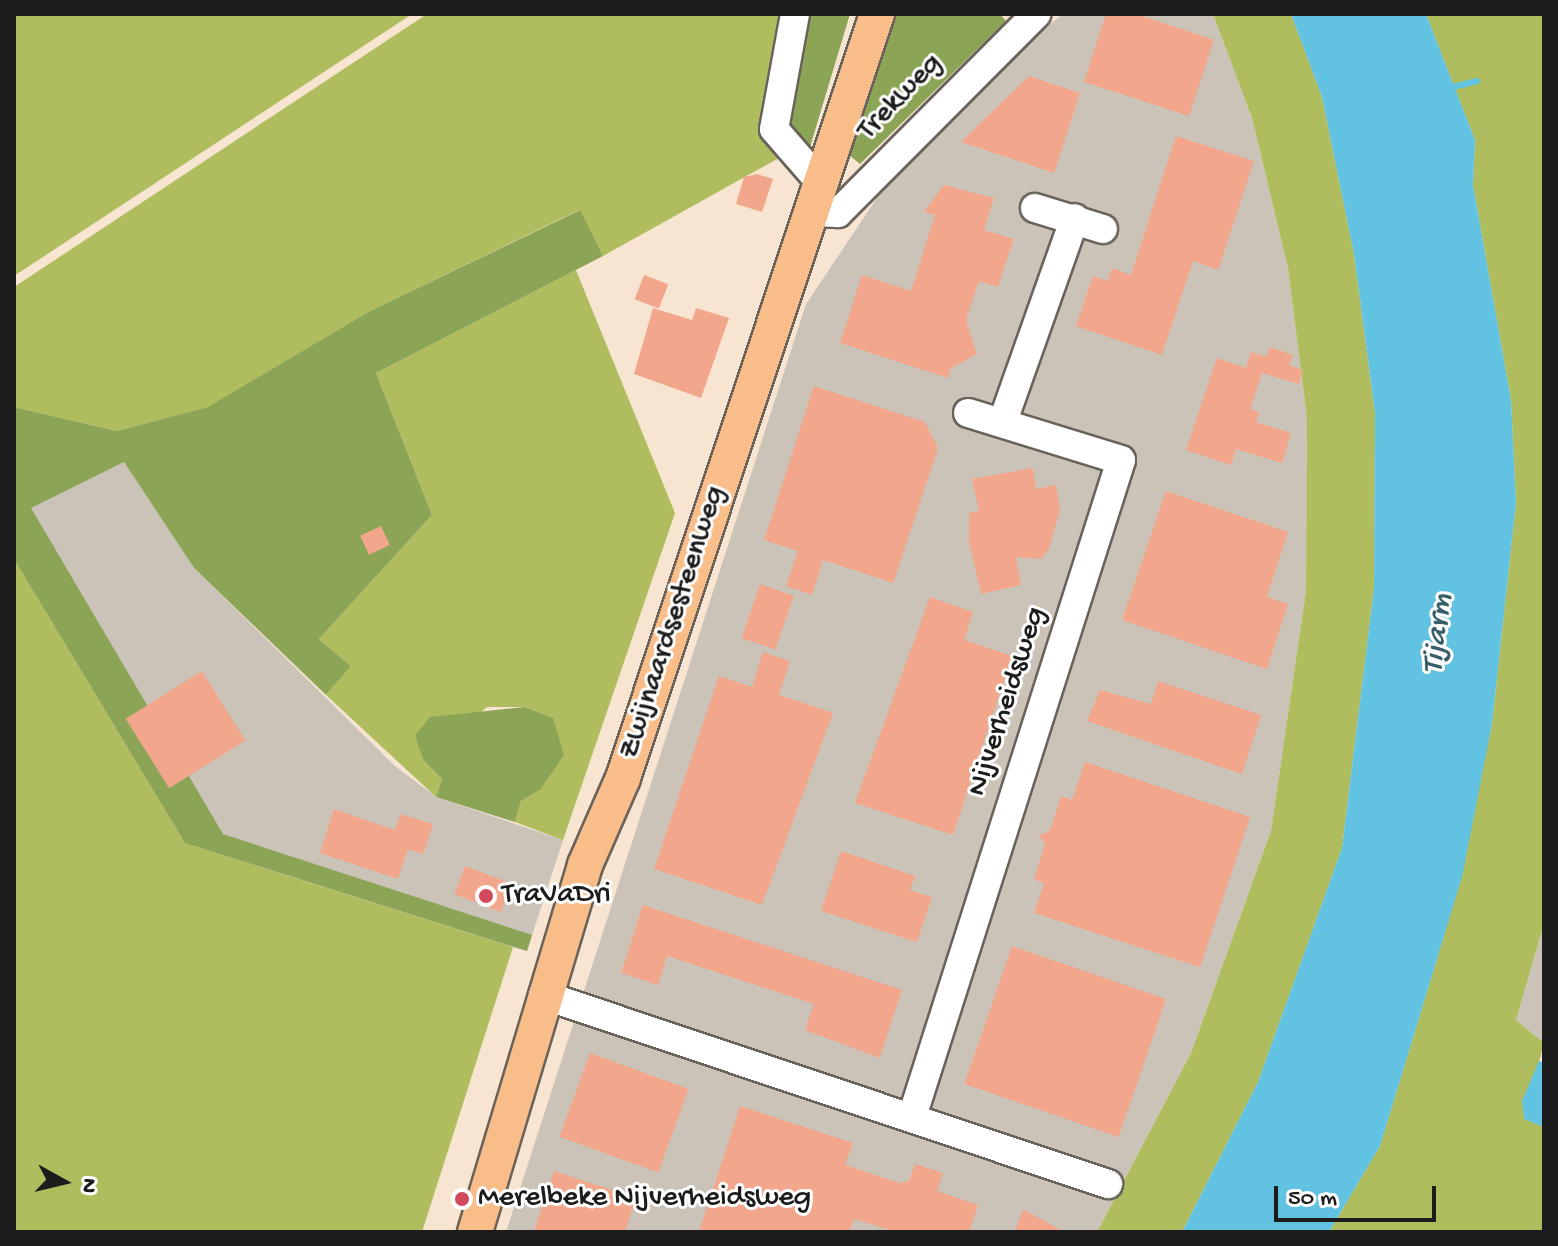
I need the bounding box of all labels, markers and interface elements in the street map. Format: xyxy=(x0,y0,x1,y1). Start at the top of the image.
street label: Trekweg xyxy=(851,47,951,149)
street label: Zwijnaardsesteenweg xyxy=(613,482,735,764)
water label: Tijarm xyxy=(1415,592,1463,676)
street label: Nijverheidsweg xyxy=(960,603,1056,801)
place label: TraVaDri xyxy=(502,878,611,914)
marker: TraVaDri xyxy=(477,887,495,905)
north arrow xyxy=(24,1142,104,1222)
scale bar xyxy=(1278,1170,1440,1220)
text: N xyxy=(74,1176,102,1194)
place label: Merelbeke Nijverheidsweg xyxy=(478,1181,811,1217)
text: 50 m xyxy=(1288,1185,1337,1214)
marker: Merelbeke Nijverheidsweg xyxy=(453,1190,471,1208)

